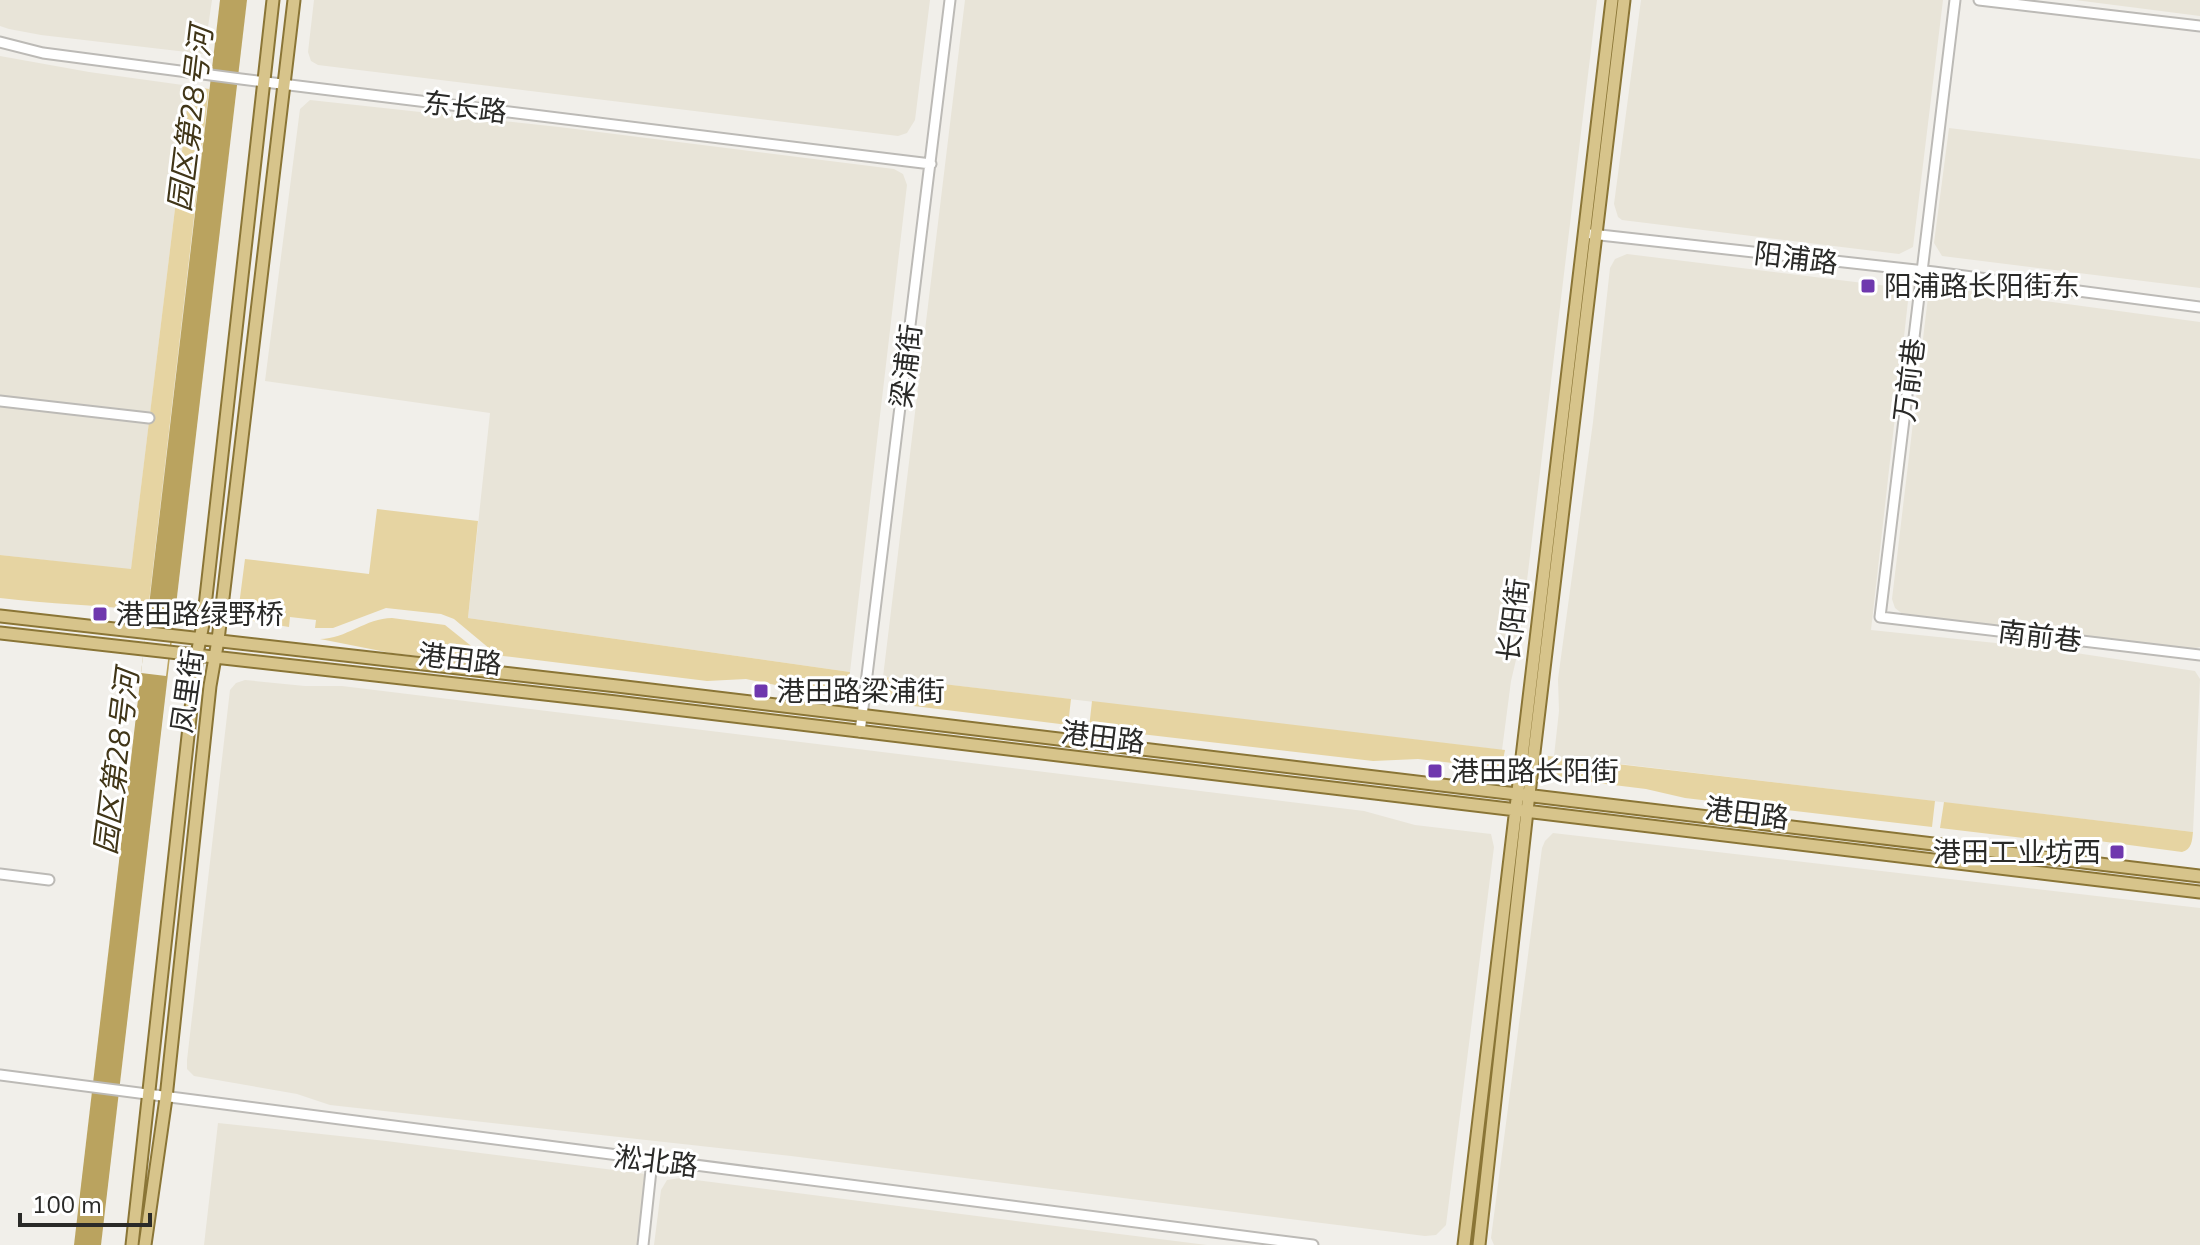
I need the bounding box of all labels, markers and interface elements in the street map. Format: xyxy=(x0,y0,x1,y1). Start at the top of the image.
water label: 园区第28号河 xyxy=(160,19,224,214)
street label: 东长路 xyxy=(421,84,509,132)
street label: 阳浦路 xyxy=(1752,235,1840,283)
place label: 阳浦路长阳街东 xyxy=(1884,268,2080,306)
marker: 阳浦路长阳街东 xyxy=(1859,277,1877,295)
street label: 梁浦街 xyxy=(883,322,931,410)
street label: 万前巷 xyxy=(1886,336,1934,424)
street label: 长阳街 xyxy=(1490,576,1538,664)
place label: 港田路绿野桥 xyxy=(116,596,284,634)
marker: 港田路绿野桥 xyxy=(91,605,109,623)
street label: 南前巷 xyxy=(1996,613,2084,661)
street label: 港田路 xyxy=(416,636,504,684)
street label: 凤里街 xyxy=(163,647,213,735)
water label: 园区第28号河 xyxy=(86,662,150,857)
place label: 港田路梁浦街 xyxy=(777,673,945,711)
marker: 港田路梁浦街 xyxy=(752,682,770,700)
street label: 港田路 xyxy=(1059,714,1147,762)
place label: 港田路长阳街 xyxy=(1451,753,1619,791)
marker: 港田路长阳街 xyxy=(1426,762,1444,780)
street label: 港田路 xyxy=(1703,790,1791,838)
place label: 港田工业坊西 xyxy=(1933,834,2101,872)
marker: 港田工业坊西 xyxy=(2108,843,2126,861)
street label: 淞北路 xyxy=(612,1138,700,1186)
scale bar xyxy=(20,1177,150,1227)
text: 100 m xyxy=(32,1189,102,1221)

